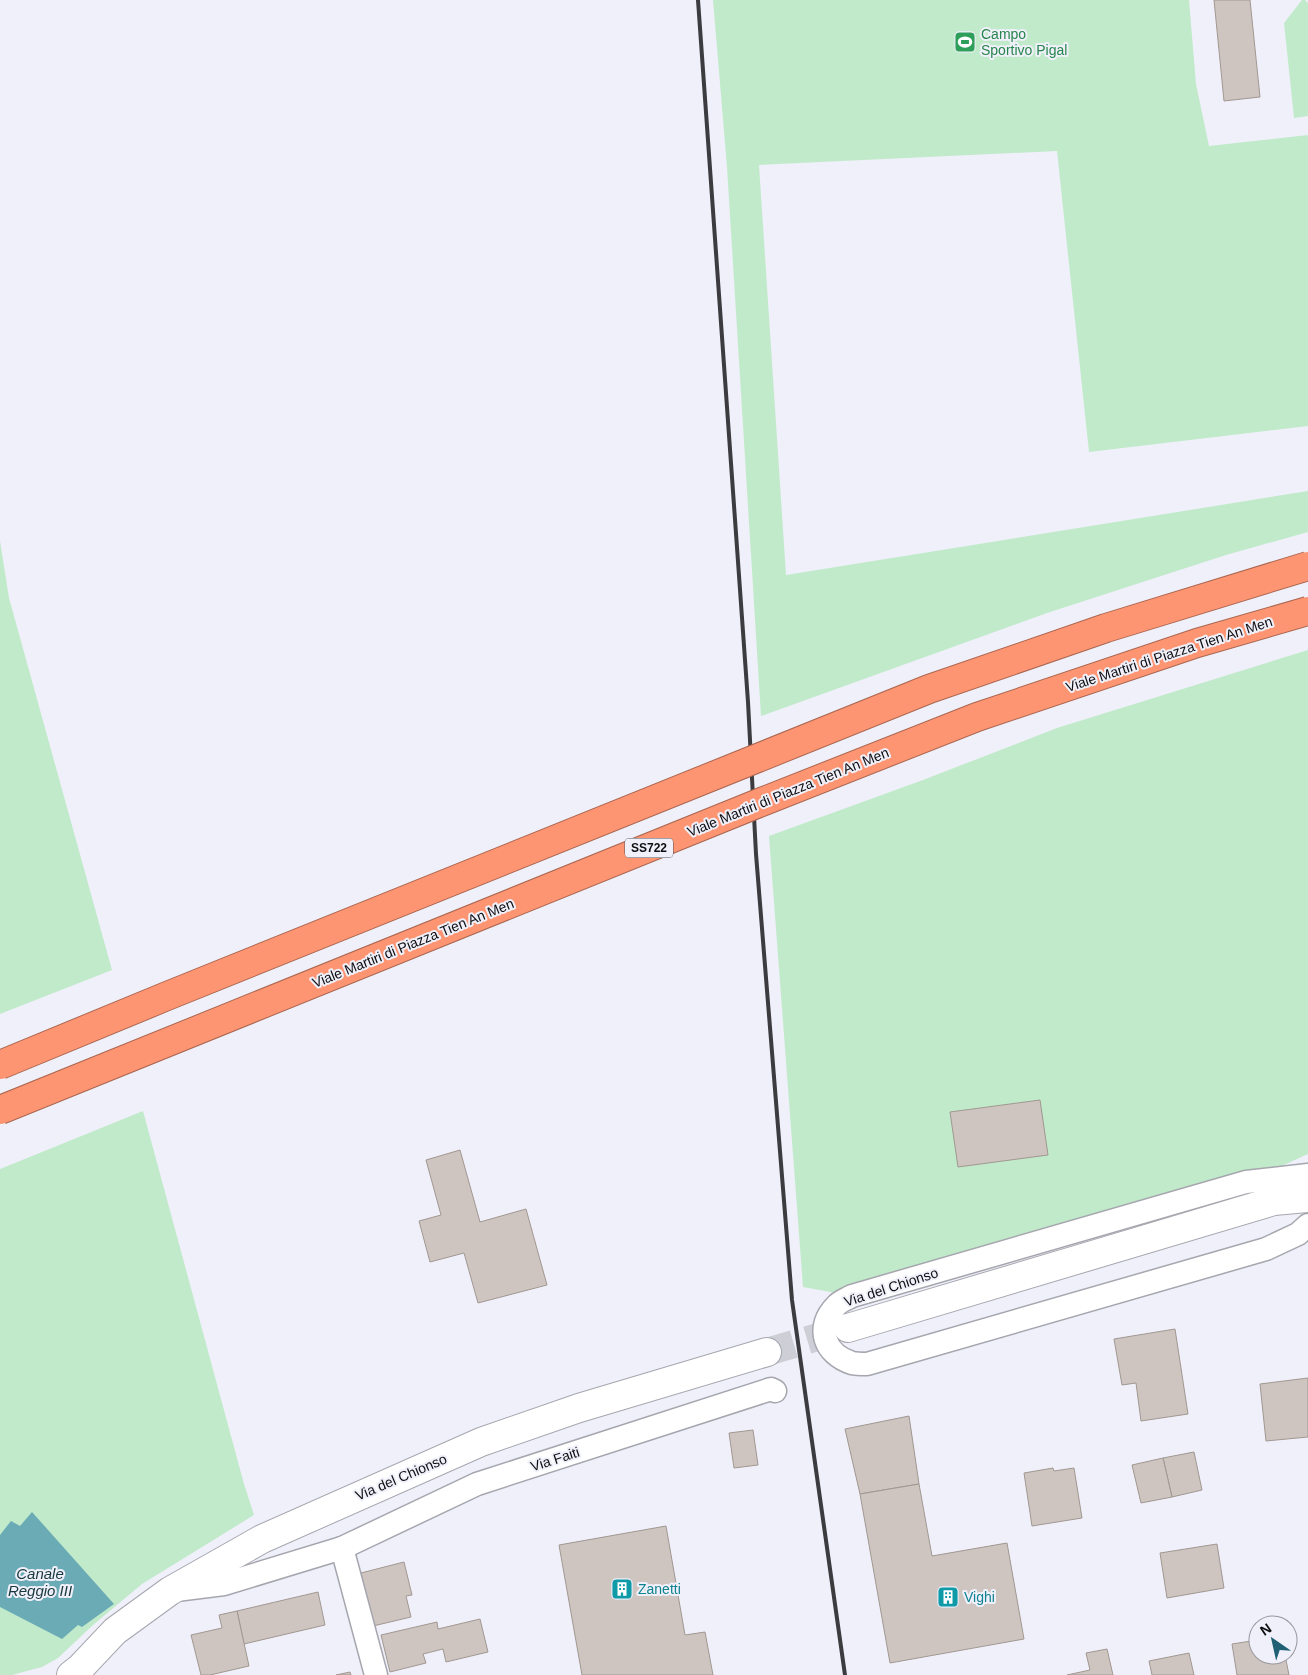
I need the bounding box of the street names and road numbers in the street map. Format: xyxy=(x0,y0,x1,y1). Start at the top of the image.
street label: Viale Martiri di Piazza Tien An Men xyxy=(1064,613,1274,695)
street label: Viale Martiri di Piazza Tien An Men xyxy=(685,744,891,840)
road number: SS722 xyxy=(625,838,673,858)
street label: Viale Martiri di Piazza Tien An Men xyxy=(310,895,516,991)
street label: Via del Chionso xyxy=(842,1264,940,1310)
street label: Via Faiti xyxy=(529,1444,581,1474)
street label: Via del Chionso xyxy=(353,1450,449,1503)

